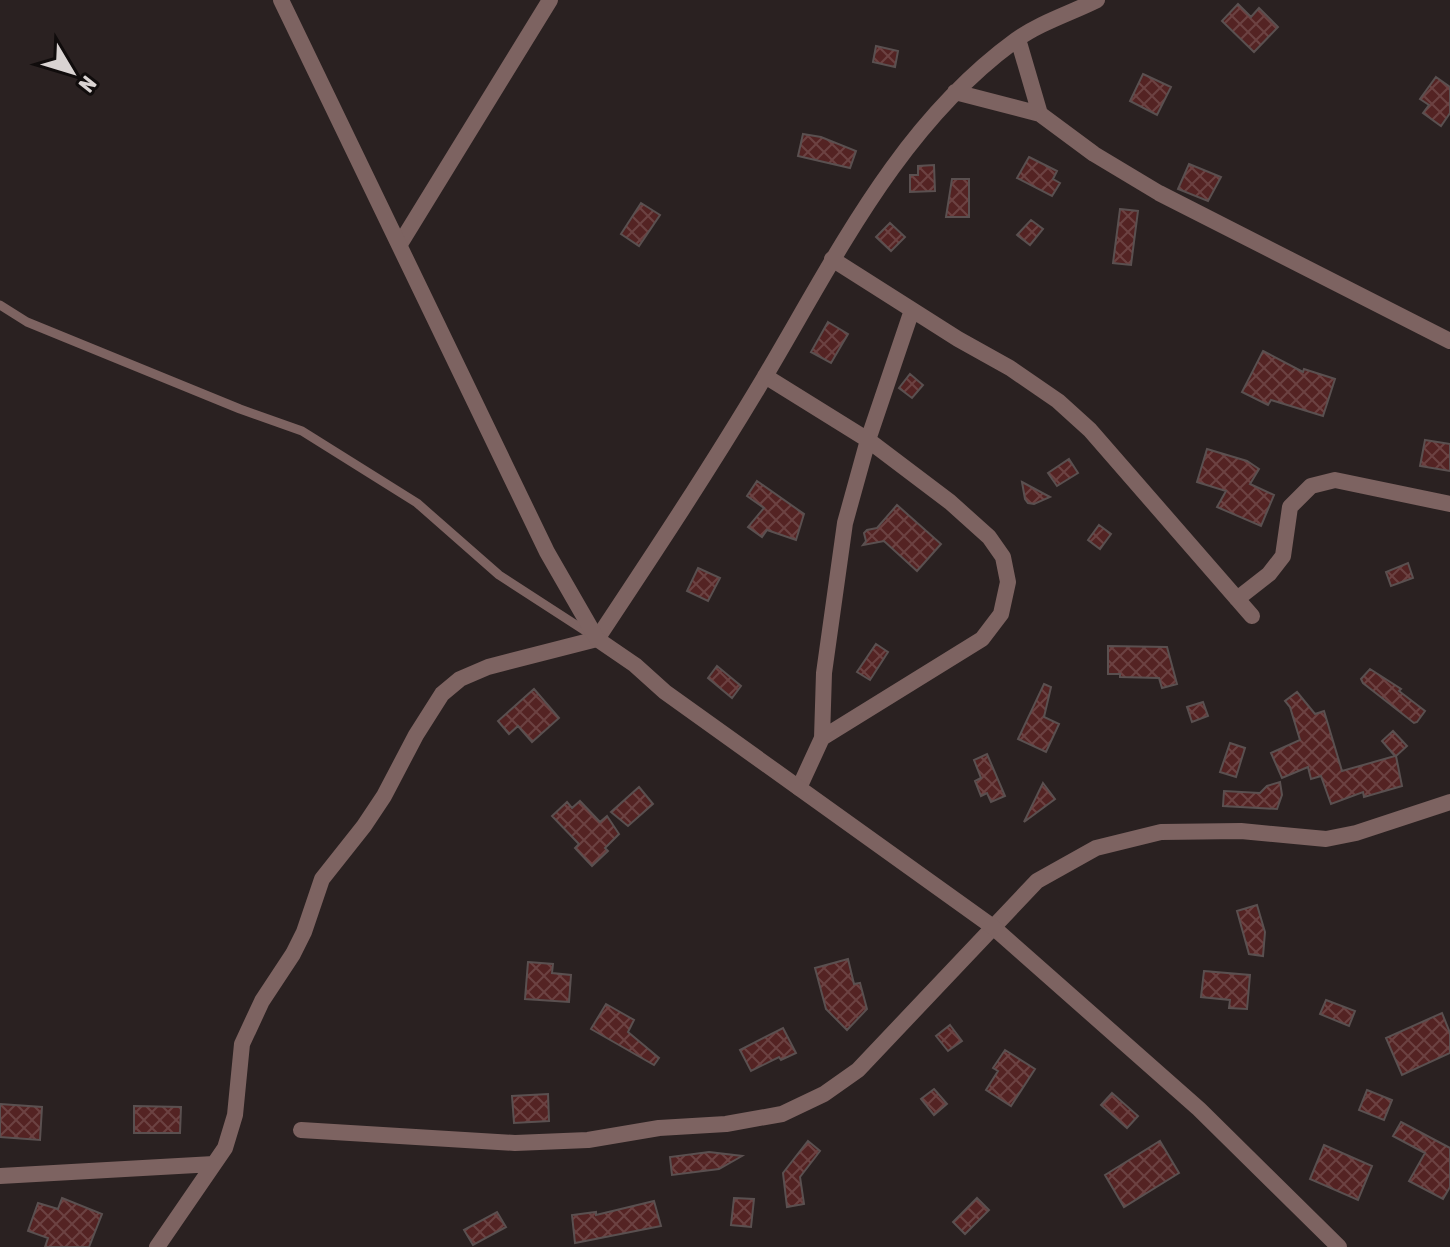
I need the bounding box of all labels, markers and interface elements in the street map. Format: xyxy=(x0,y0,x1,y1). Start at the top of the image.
north arrow xyxy=(32,32,112,112)
text: N xyxy=(74,71,102,97)

